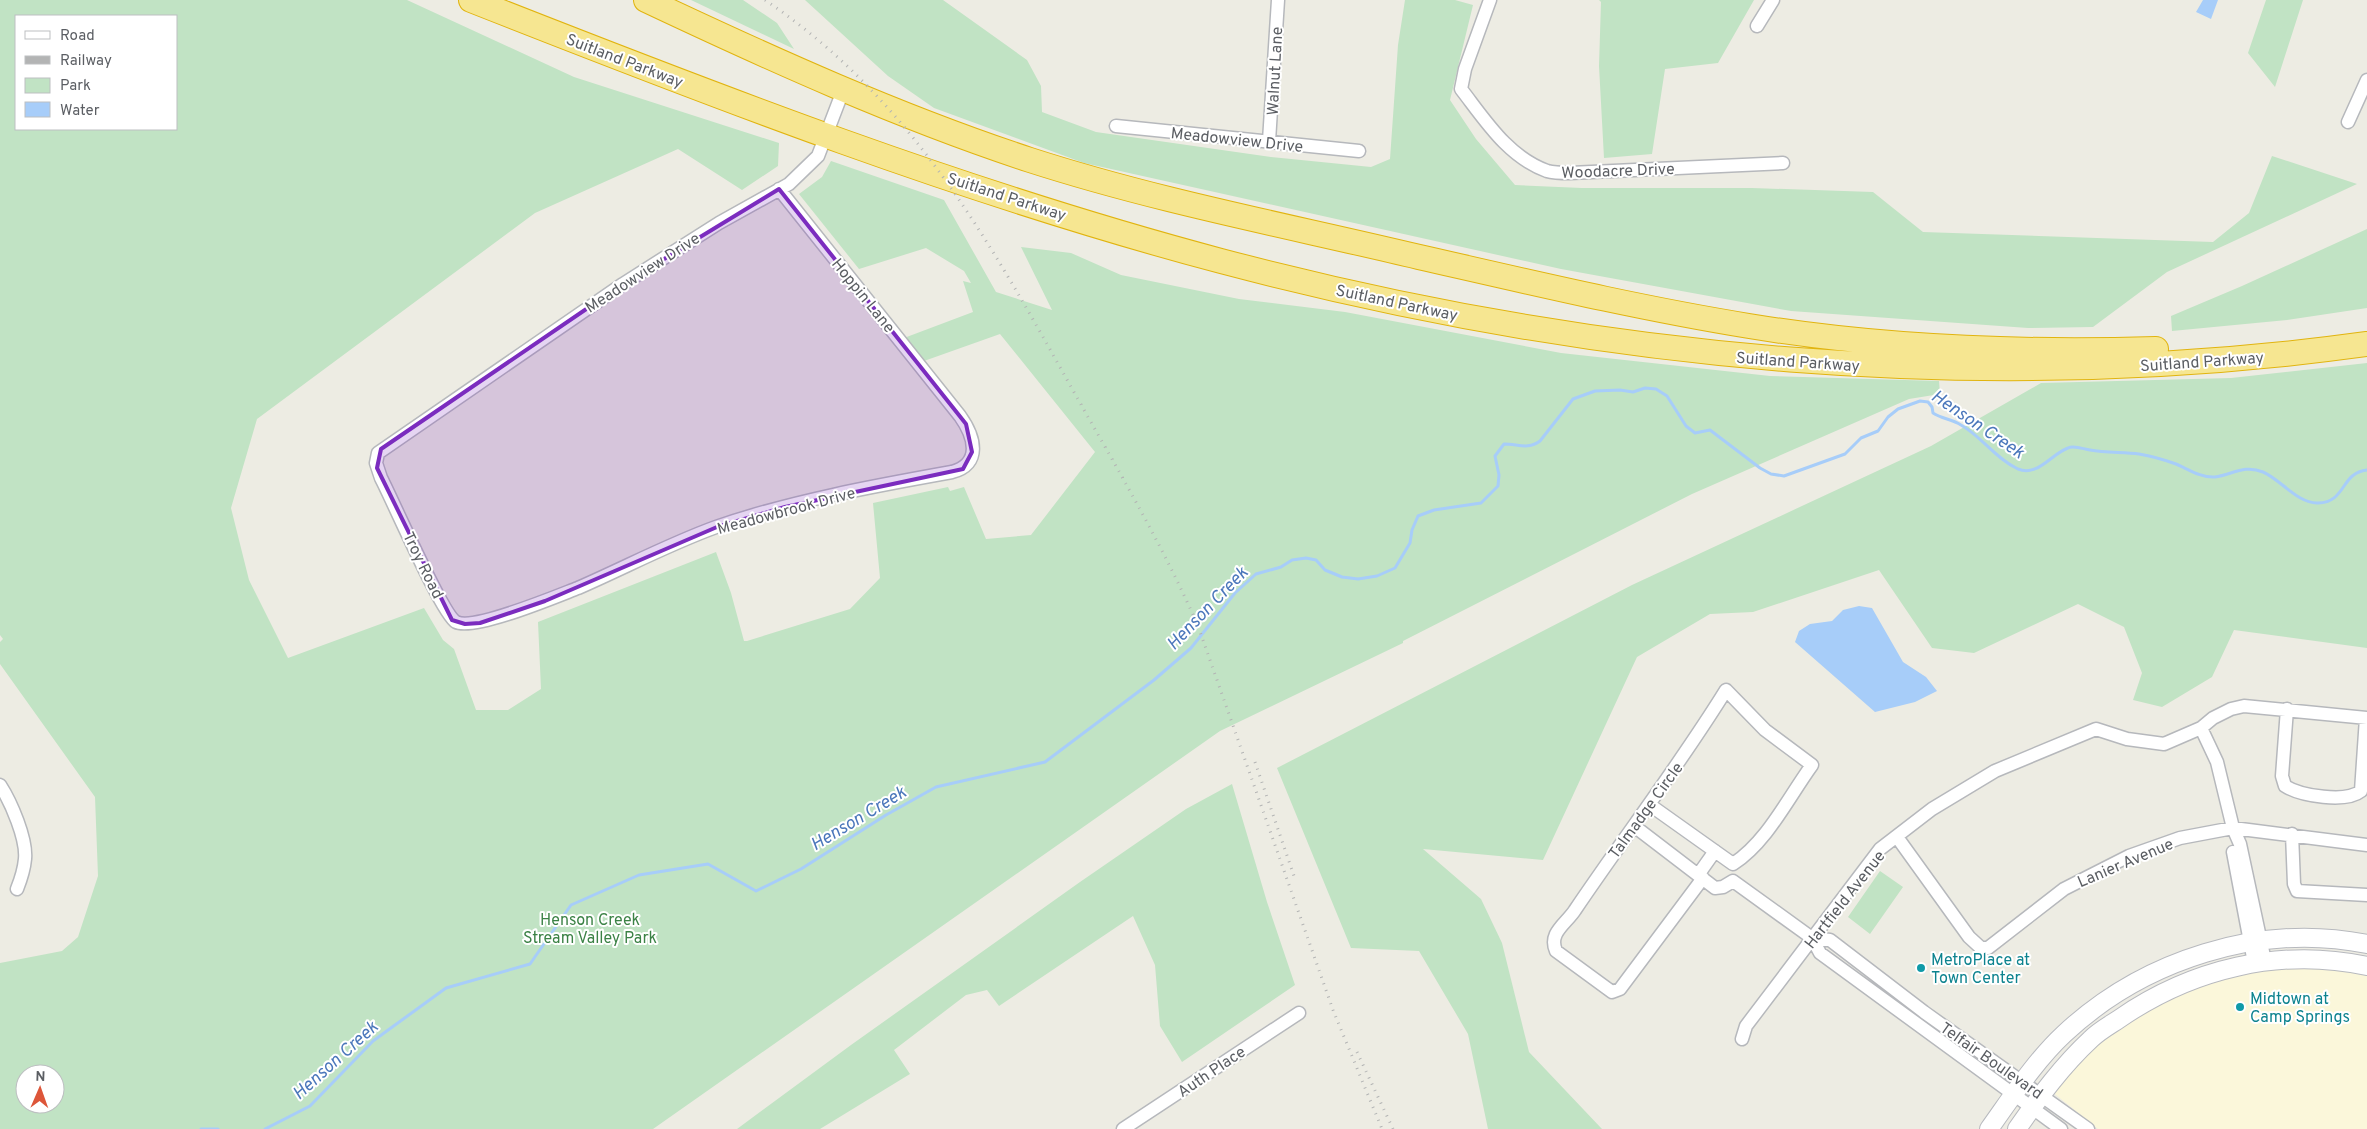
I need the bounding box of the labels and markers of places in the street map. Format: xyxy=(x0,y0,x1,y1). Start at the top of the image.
place label: MetroPlace at Town Center xyxy=(1931,951,2030,989)
marker: MetroPlace at Town Center xyxy=(1915,962,1927,974)
place label: Midtown at Camp Springs xyxy=(2250,990,2350,1028)
marker: Midtown at Camp Springs xyxy=(2234,1001,2246,1013)

